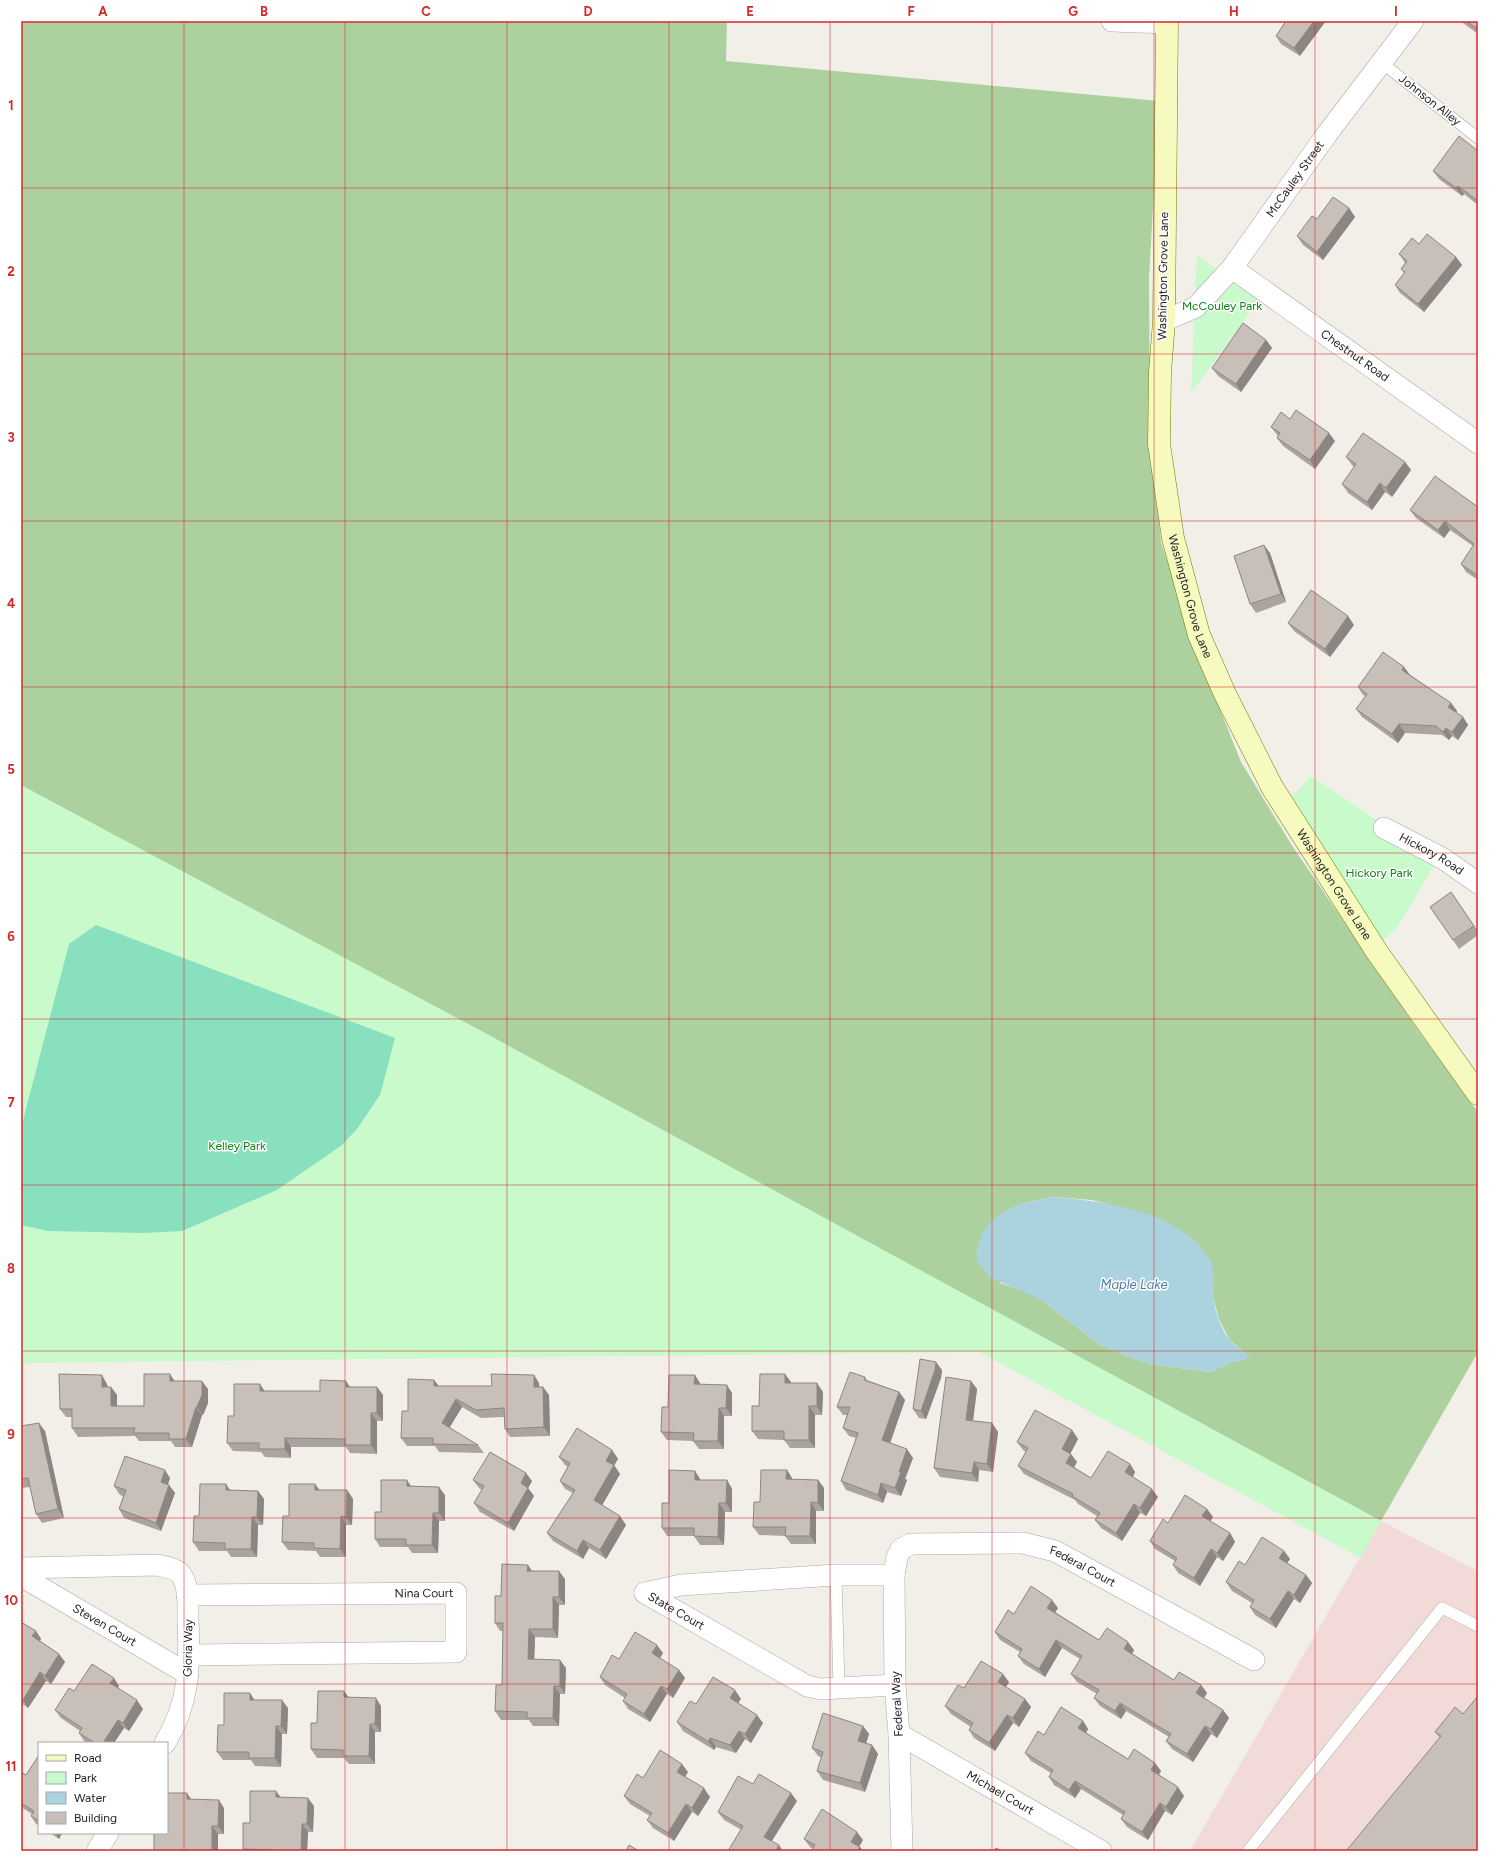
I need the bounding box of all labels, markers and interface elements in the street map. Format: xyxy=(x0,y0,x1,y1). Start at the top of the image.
text: A xyxy=(98,4,108,19)
text: B xyxy=(260,4,268,19)
text: C xyxy=(421,4,431,19)
text: D xyxy=(583,4,593,19)
text: E xyxy=(746,4,754,19)
text: F xyxy=(907,4,915,19)
text: G xyxy=(1068,4,1078,19)
text: H xyxy=(1229,4,1239,19)
text: I xyxy=(1394,4,1398,19)
street label: Johnson Alley xyxy=(1396,71,1464,129)
text: 1 xyxy=(8,98,14,113)
street label: McCauley Street xyxy=(1263,138,1327,220)
street label: Washington Grove Lane xyxy=(1155,211,1171,340)
text: 2 xyxy=(7,264,15,279)
park label: McCouley Park xyxy=(1182,299,1262,313)
street label: Chestnut Road xyxy=(1318,326,1392,385)
text: 3 xyxy=(7,430,15,445)
street label: Washington Grove Lane xyxy=(1165,533,1215,661)
text: 4 xyxy=(7,596,15,611)
text: 5 xyxy=(7,762,15,777)
street label: Washington Grove Lane xyxy=(1294,827,1375,943)
street label: Hickory Road xyxy=(1397,830,1466,878)
park label: Hickory Park xyxy=(1345,866,1413,880)
text: 6 xyxy=(7,929,15,944)
text: 7 xyxy=(7,1095,15,1110)
park label: Kelley Park xyxy=(208,1139,266,1153)
text: 8 xyxy=(7,1261,15,1276)
water label: Maple Lake xyxy=(1100,1277,1168,1292)
text: 9 xyxy=(7,1427,15,1442)
street label: Federal Court xyxy=(1048,1543,1118,1590)
street label: Nina Court xyxy=(395,1586,454,1600)
street label: State Court xyxy=(645,1589,707,1633)
text: 10 xyxy=(4,1593,18,1608)
street label: Steven Court xyxy=(70,1601,139,1649)
street label: Gloria Way xyxy=(180,1618,196,1677)
street label: Federal Way xyxy=(888,1670,906,1737)
legend xyxy=(38,1742,168,1834)
text: Road xyxy=(74,1751,102,1765)
text: 11 xyxy=(6,1759,16,1774)
street label: Michael Court xyxy=(964,1768,1037,1818)
text: Park xyxy=(74,1771,97,1785)
text: Water xyxy=(74,1791,106,1805)
text: Building xyxy=(74,1811,117,1825)

